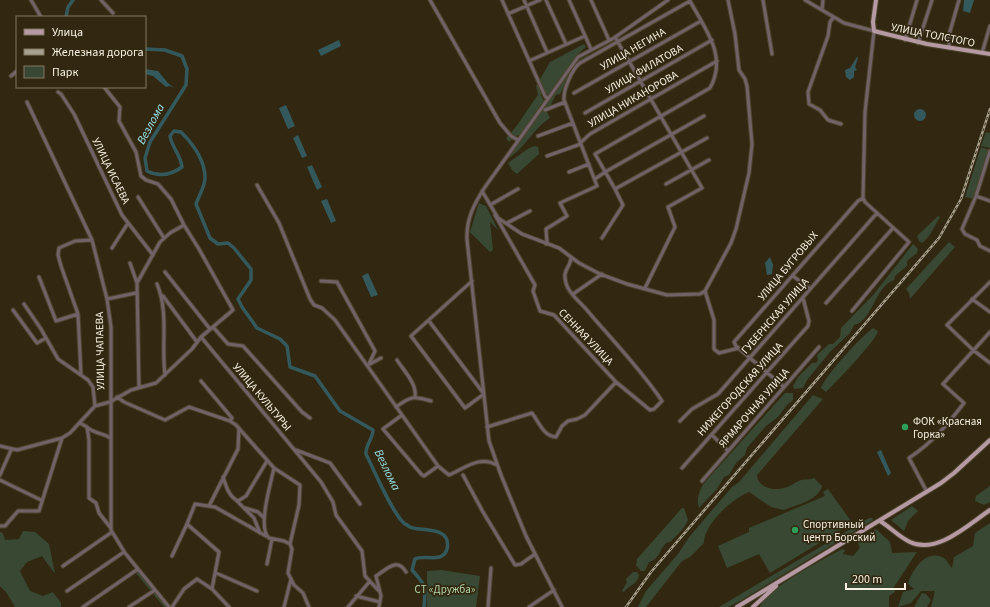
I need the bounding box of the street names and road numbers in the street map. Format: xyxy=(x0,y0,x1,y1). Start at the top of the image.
street label: УЛИЦА ТОЛСТОГО xyxy=(890,19,976,51)
street label: УЛИЦА НЕГИНА xyxy=(598,24,668,74)
street label: УЛИЦА ФИЛАТОВА xyxy=(602,41,686,97)
street label: УЛИЦА НИКАНОРОВА xyxy=(585,67,681,131)
street label: УЛИЦА ИСАЕВА xyxy=(88,135,134,207)
street label: УЛИЦА БУГРОВЫХ xyxy=(755,228,822,304)
street label: ГУБЕРНСКАЯ УЛИЦА xyxy=(738,275,812,357)
street label: СЕННАЯ УЛИЦА xyxy=(555,305,617,369)
street label: УЛИЦА ЧАПАЕВА xyxy=(92,312,108,390)
street label: НИЖЕГОРОДСКАЯ УЛИЦА xyxy=(694,339,786,439)
street label: УЛИЦА КУЛЬТУРЫ xyxy=(229,360,295,434)
street label: ЯРМАРОЧНАЯ УЛИЦА xyxy=(715,365,793,451)

